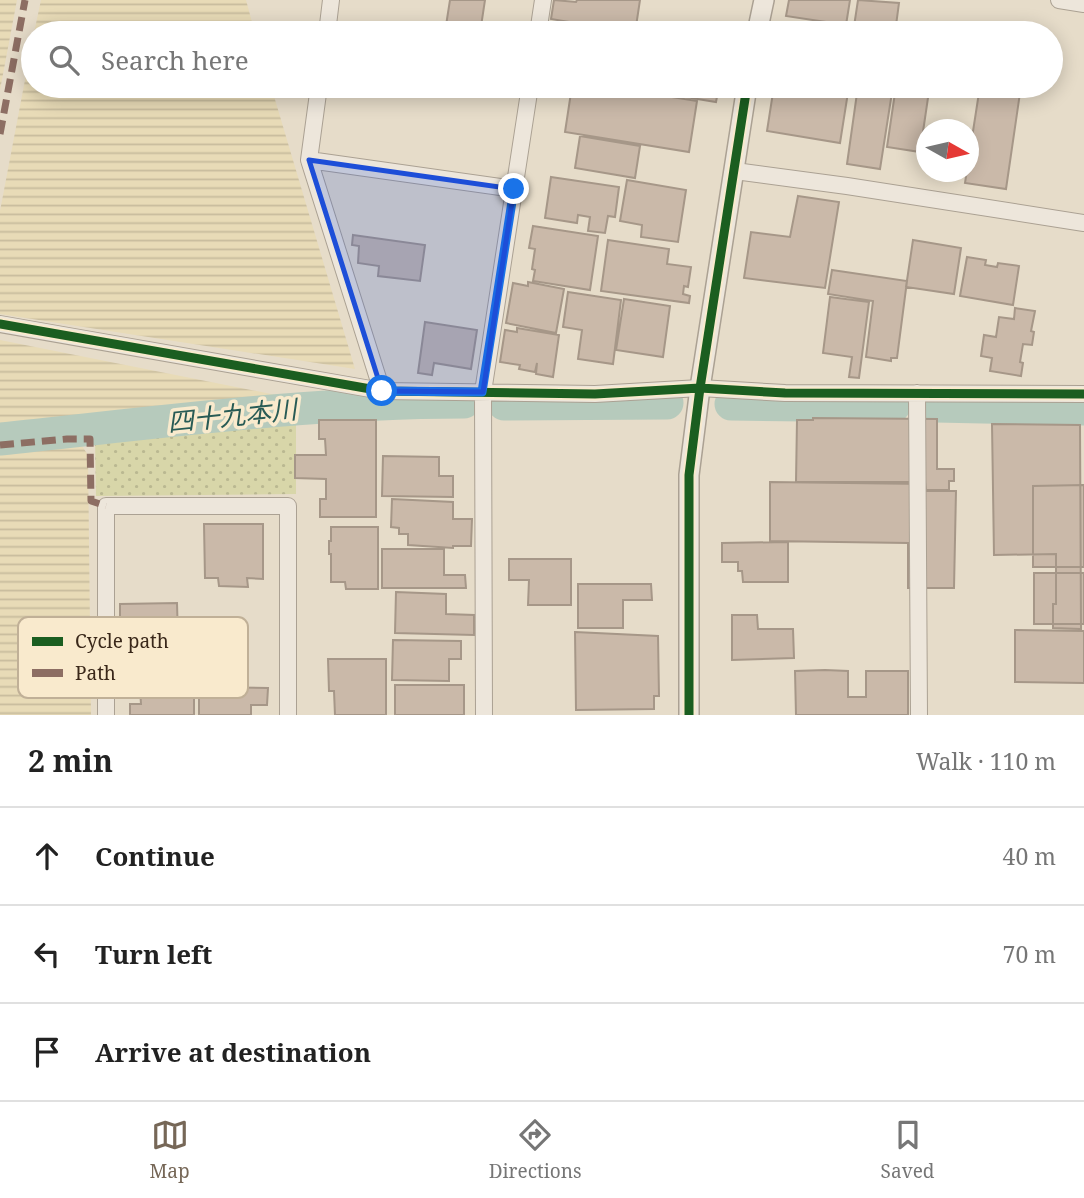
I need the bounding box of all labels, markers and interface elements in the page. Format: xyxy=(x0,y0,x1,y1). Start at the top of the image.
search box xyxy=(21,21,1063,98)
icon: search xyxy=(45,41,83,79)
text: Search here xyxy=(101,42,249,78)
north arrow xyxy=(916,119,979,182)
route end xyxy=(498,173,529,204)
route start xyxy=(366,375,397,406)
water label: 四十九本川 xyxy=(165,390,302,440)
legend xyxy=(18,617,248,698)
text: Cycle path xyxy=(75,628,169,654)
text: Path xyxy=(75,660,116,686)
text: 2 min xyxy=(28,740,113,781)
text: Walk · 110 m xyxy=(916,745,1056,777)
icon: ahead xyxy=(28,837,66,875)
text: Continue xyxy=(95,838,215,874)
text: 40 m xyxy=(1003,840,1056,872)
icon: left xyxy=(28,935,66,973)
text: Turn left xyxy=(95,936,212,972)
text: 70 m xyxy=(1003,938,1056,970)
icon: arrive xyxy=(28,1033,66,1071)
text: Arrive at destination xyxy=(95,1034,371,1070)
tab: Map xyxy=(150,1116,190,1184)
tab: Directions xyxy=(489,1116,582,1184)
tab: Saved xyxy=(881,1116,934,1184)

